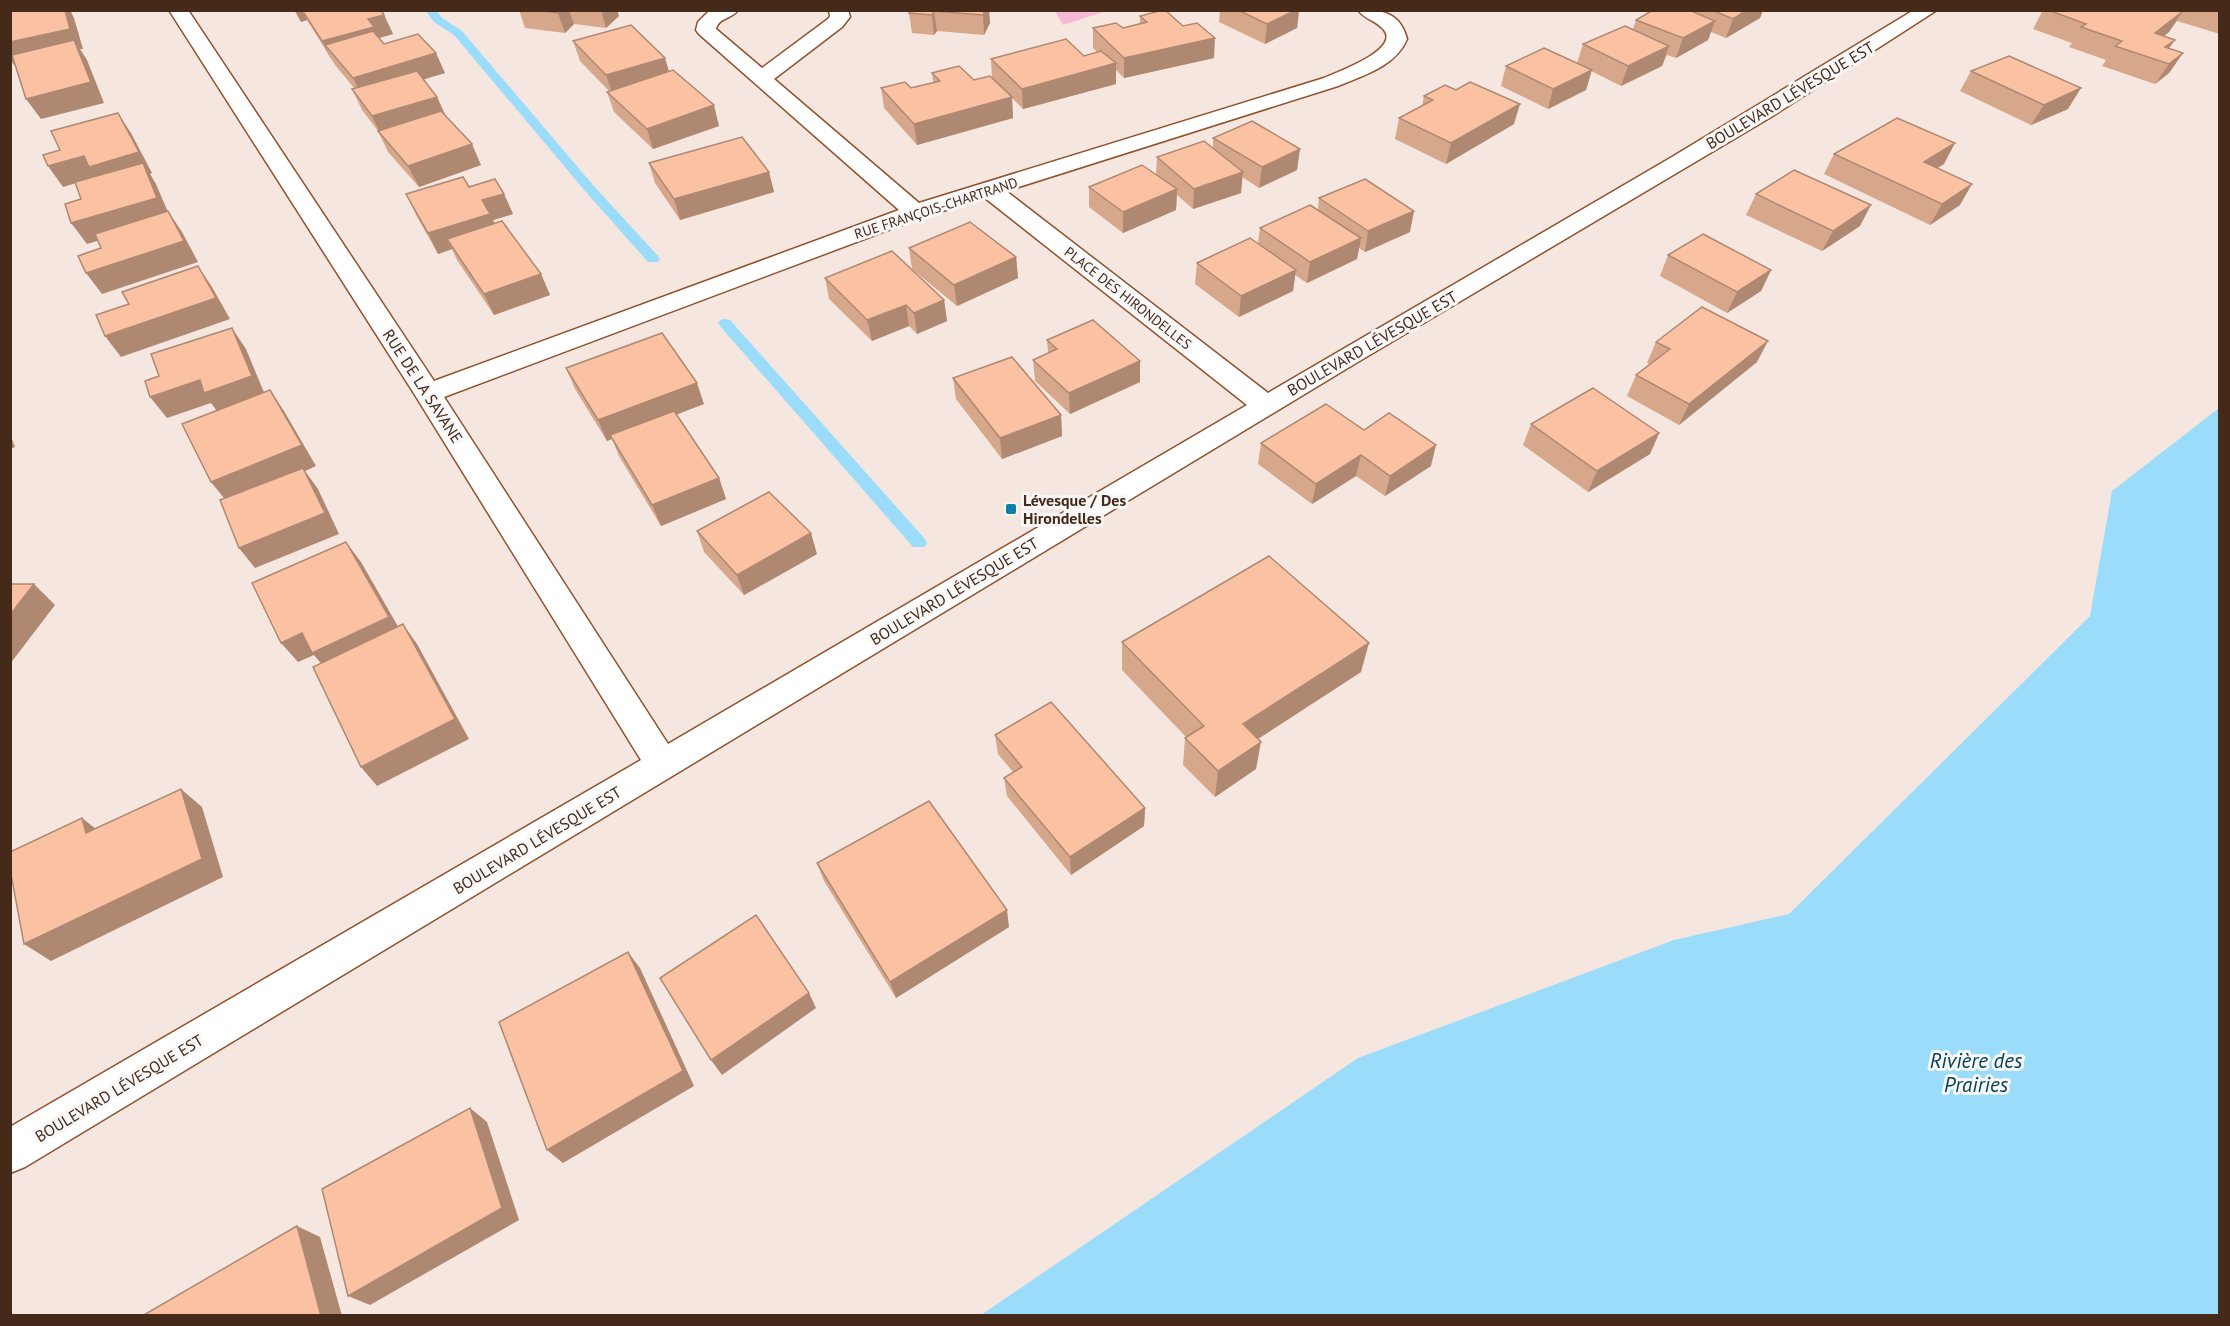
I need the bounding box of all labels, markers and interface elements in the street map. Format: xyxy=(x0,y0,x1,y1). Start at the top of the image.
street label: BOULEVARD LÉVESQUE EST xyxy=(1702,37,1878,153)
street label: RUE FRANÇOIS-CHARTRAND xyxy=(852,173,1020,243)
street label: PLACE DES HIRONDELLES xyxy=(1061,243,1195,353)
street label: BOULEVARD LÉVESQUE EST xyxy=(1284,286,1461,400)
street label: RUE DE LA SAVANE xyxy=(379,325,467,447)
place label: Lévesque / Des Hirondelles xyxy=(1023,490,1126,528)
marker: Lévesque / Des Hirondelles xyxy=(1004,502,1018,516)
street label: BOULEVARD LÉVESQUE EST xyxy=(866,533,1042,649)
street label: BOULEVARD LÉVESQUE EST xyxy=(449,782,625,898)
street label: BOULEVARD LÉVESQUE EST xyxy=(31,1030,207,1146)
water label: Rivière des Prairies xyxy=(1930,1047,2023,1098)

